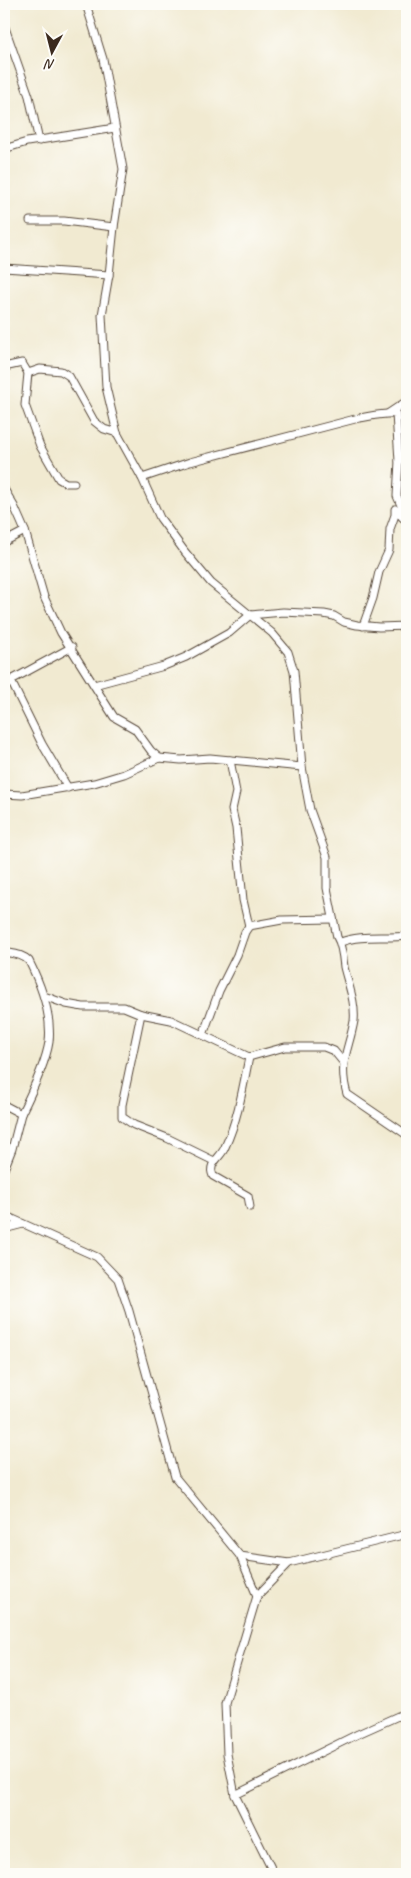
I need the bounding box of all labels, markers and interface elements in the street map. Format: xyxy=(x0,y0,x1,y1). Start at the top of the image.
north arrow xyxy=(28,28,78,78)
text: N xyxy=(43,55,56,73)

